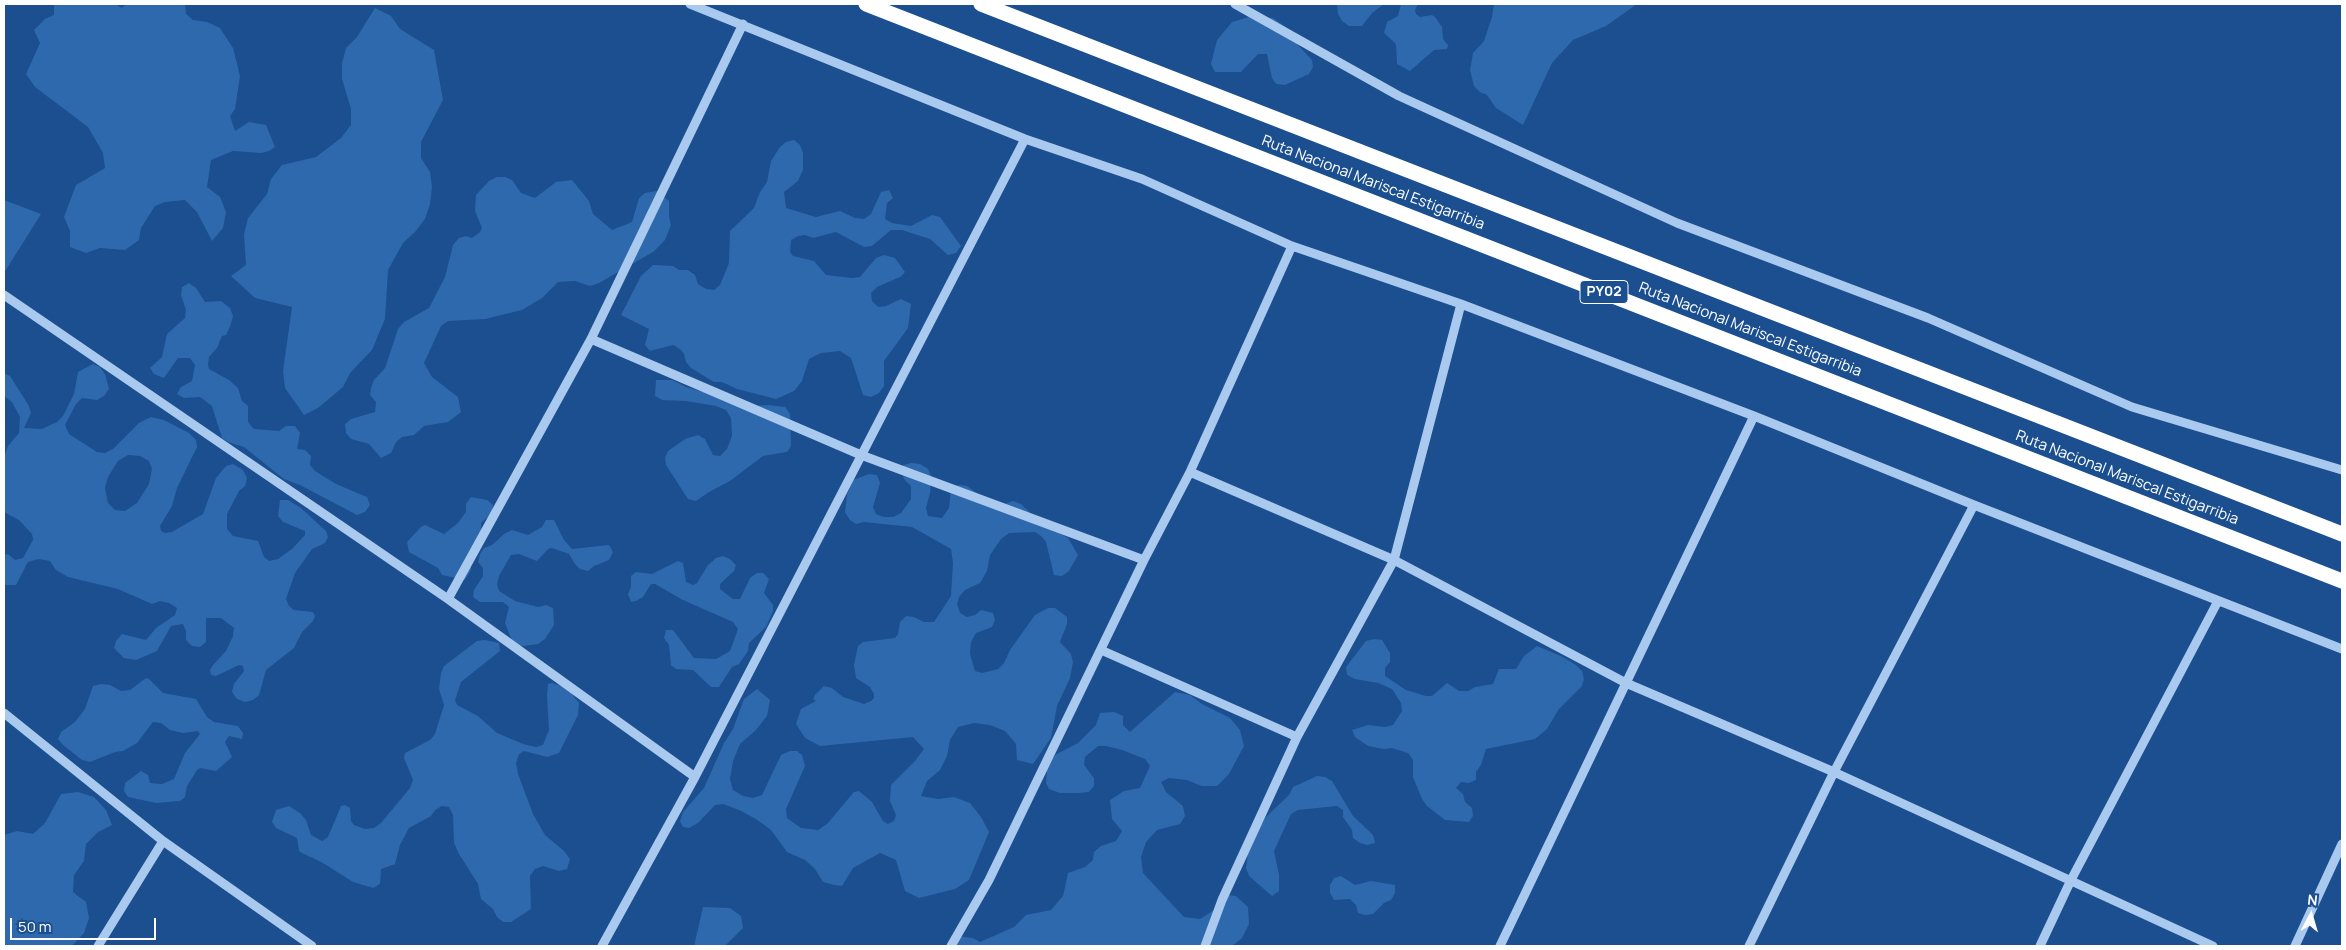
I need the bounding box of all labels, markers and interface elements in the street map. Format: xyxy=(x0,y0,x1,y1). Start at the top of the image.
street label: Ruta Nacional Mariscal Estigarribia xyxy=(1259,132,1487,234)
street label: Ruta Nacional Mariscal Estigarribia xyxy=(1636,279,1864,381)
road number: PY02 xyxy=(1580,280,1628,304)
street label: Ruta Nacional Mariscal Estigarribia xyxy=(2013,427,2241,529)
north arrow xyxy=(2286,890,2336,940)
text: N xyxy=(2307,890,2319,910)
scale bar xyxy=(12,908,159,940)
text: 50 m xyxy=(18,916,52,937)

